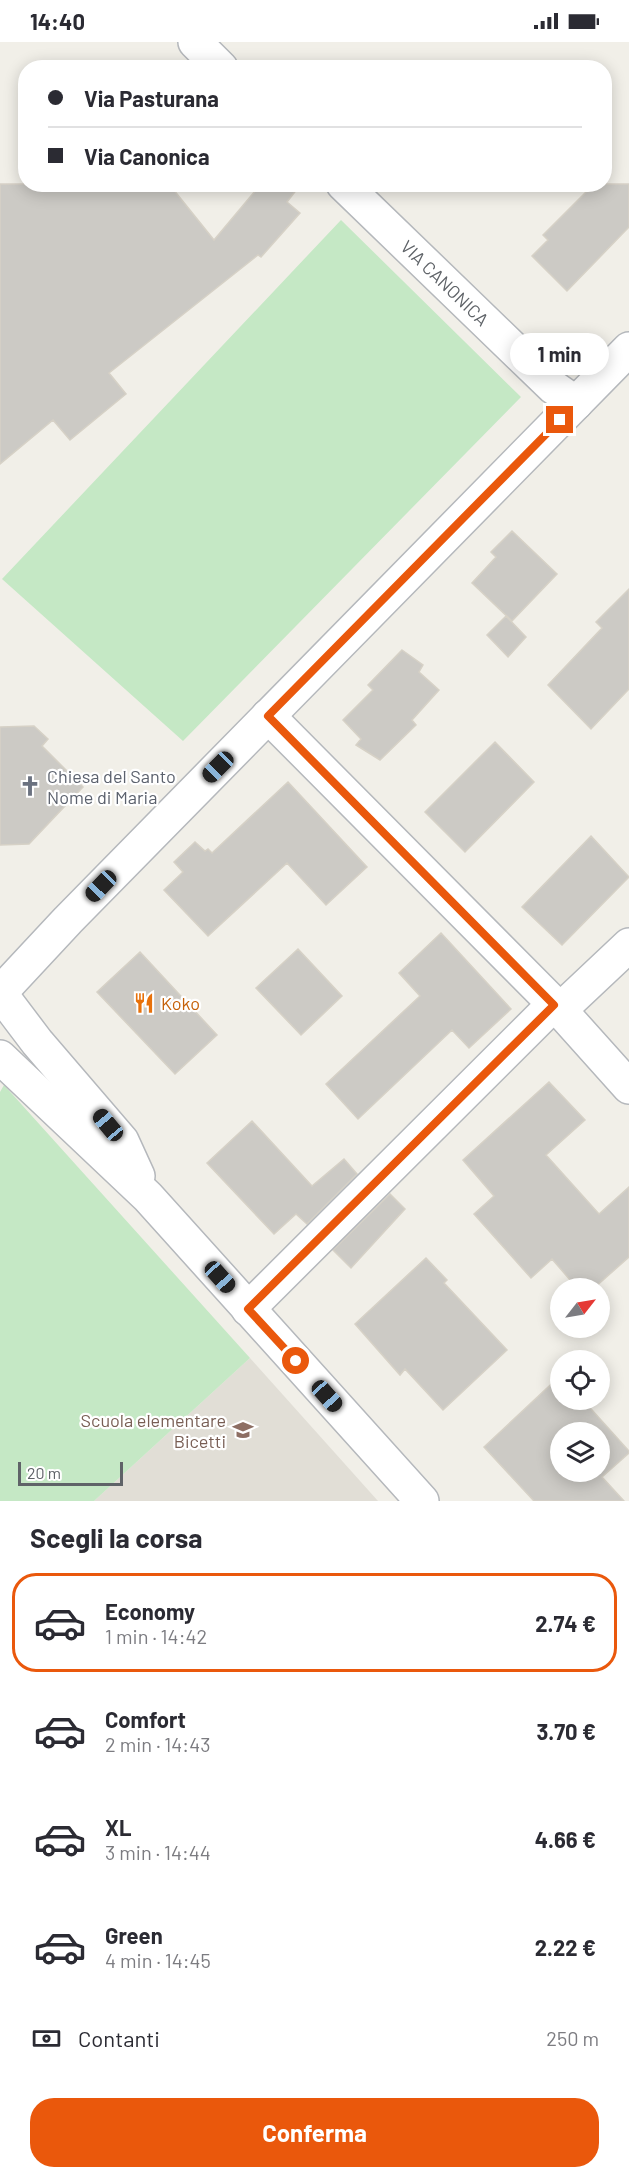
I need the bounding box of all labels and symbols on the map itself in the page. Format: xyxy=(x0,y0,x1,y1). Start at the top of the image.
street label: VIA CANONICA xyxy=(397,235,494,330)
callout: 1 min xyxy=(510,333,610,375)
route end xyxy=(546,406,573,433)
car xyxy=(199,748,237,786)
place label: Chiesa del Santo Nome di Maria xyxy=(47,765,176,808)
church icon: Chiesa del Santo Nome di Maria xyxy=(18,774,42,798)
car xyxy=(82,867,120,905)
restaurant icon: Koko xyxy=(132,991,156,1015)
place label: Koko xyxy=(161,992,200,1014)
car xyxy=(90,1105,126,1145)
car xyxy=(201,1258,239,1296)
north arrow xyxy=(550,1278,610,1338)
route start xyxy=(282,1347,309,1374)
car xyxy=(308,1377,346,1415)
place label: Scuola elementare Bicetti xyxy=(81,1409,226,1452)
school or university icon: Scuola elementare Bicetti xyxy=(231,1418,255,1442)
scale bar xyxy=(18,1459,123,1486)

